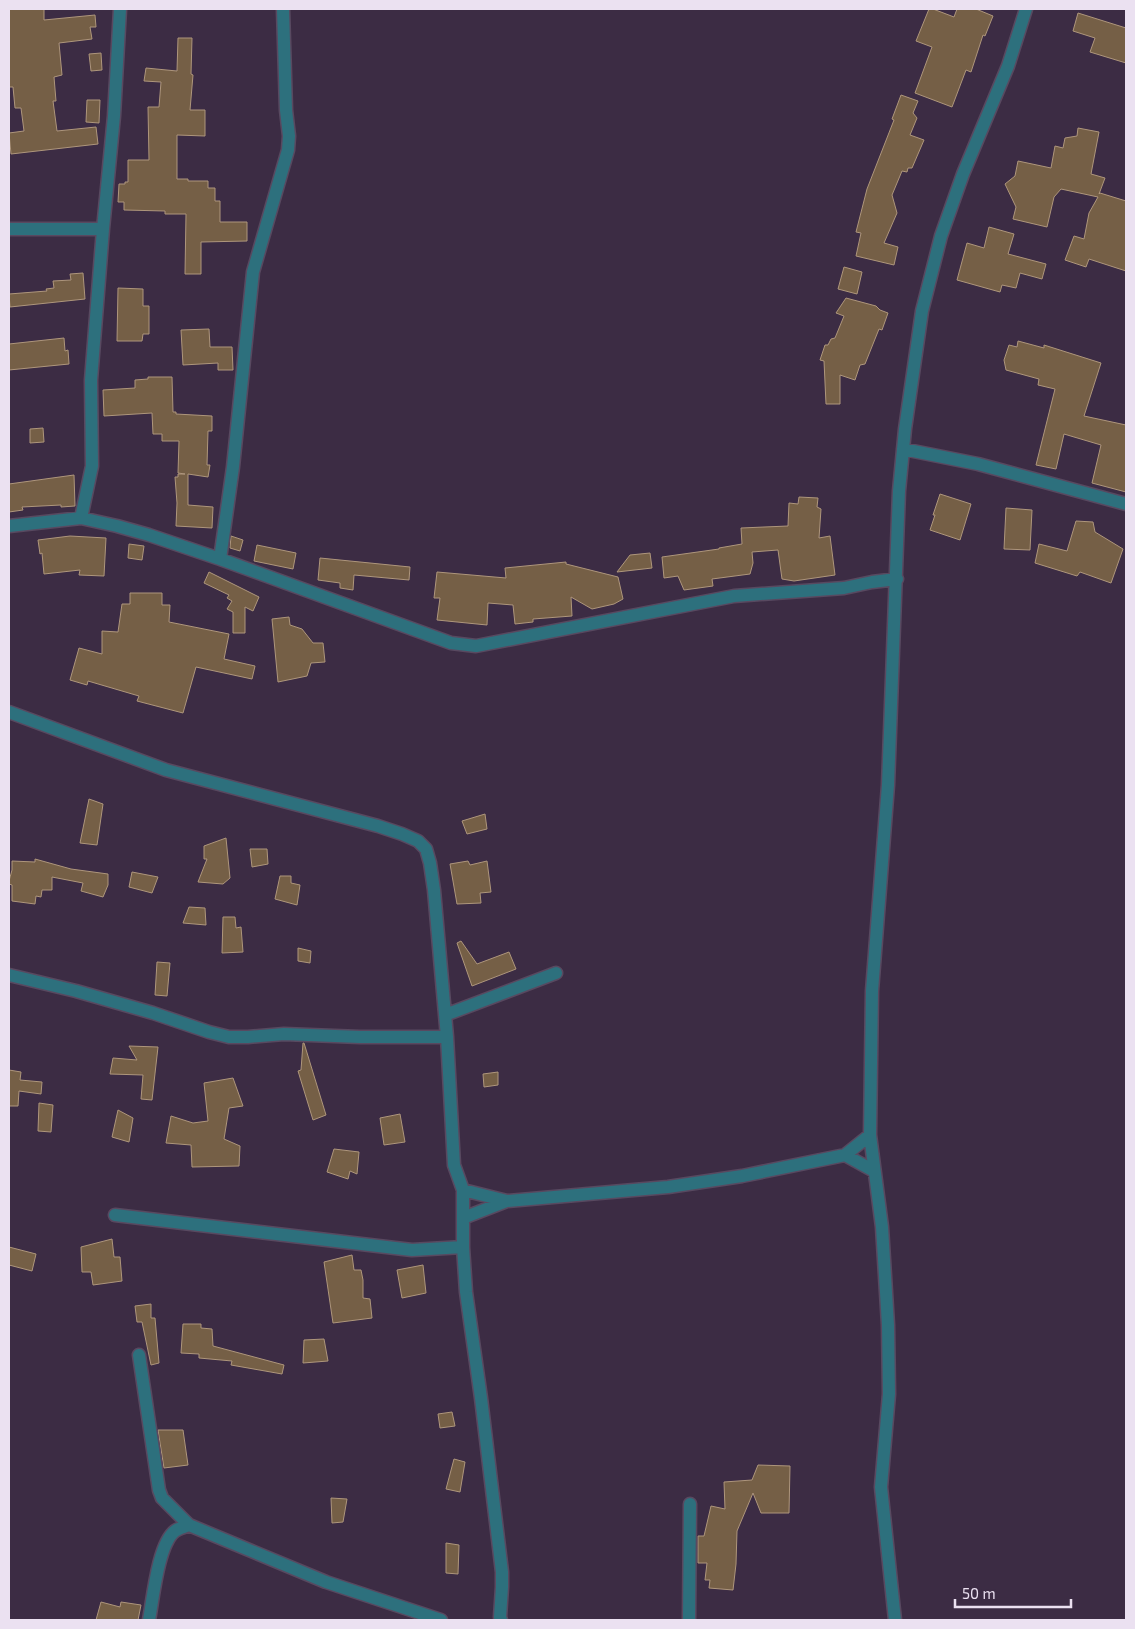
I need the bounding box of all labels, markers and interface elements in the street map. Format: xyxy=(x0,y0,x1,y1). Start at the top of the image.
scale bar xyxy=(955,1576,1071,1608)
text: 50 m xyxy=(962,1584,996,1602)

